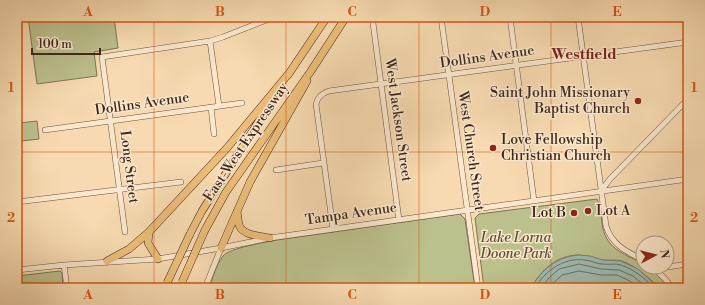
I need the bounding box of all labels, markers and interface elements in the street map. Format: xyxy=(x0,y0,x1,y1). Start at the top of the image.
text: A xyxy=(82,4,93,20)
text: B xyxy=(215,4,225,20)
text: C xyxy=(347,4,357,20)
text: D xyxy=(480,4,490,20)
text: E xyxy=(612,4,622,20)
scale bar xyxy=(32,30,100,56)
text: 100 m xyxy=(38,37,72,52)
street label: Dollins Avenue xyxy=(439,41,535,73)
district label: Westfield xyxy=(550,45,617,64)
street label: West Jackson Street xyxy=(380,56,416,183)
street label: East-West Expressway xyxy=(199,79,293,205)
text: 1 xyxy=(8,80,15,96)
text: 1 xyxy=(691,80,698,96)
place label: Saint John Missionary Baptist Church xyxy=(490,84,631,118)
street label: Dollins Avenue xyxy=(94,88,190,120)
street label: West Church Street xyxy=(454,89,488,212)
marker: Saint John Missionary Baptist Church xyxy=(633,96,643,106)
street label: Long Street xyxy=(116,129,142,205)
place label: Love Fellowship Christian Church xyxy=(501,131,612,165)
marker: Love Fellowship Christian Church xyxy=(488,143,498,153)
street label: Tampa Avenue xyxy=(304,199,398,229)
place label: Lot A xyxy=(596,202,631,220)
place label: Lot B xyxy=(531,204,566,222)
marker: Lot A xyxy=(583,206,593,216)
marker: Lot B xyxy=(569,208,579,218)
text: 2 xyxy=(7,210,15,226)
text: 2 xyxy=(690,210,698,226)
park label: Lake Lorna Doone Park xyxy=(479,229,552,263)
north arrow xyxy=(635,235,675,275)
text: N xyxy=(656,249,671,259)
text: A xyxy=(82,287,93,303)
text: B xyxy=(215,287,225,303)
text: C xyxy=(347,287,357,303)
text: D xyxy=(480,287,490,303)
text: E xyxy=(612,287,622,303)

